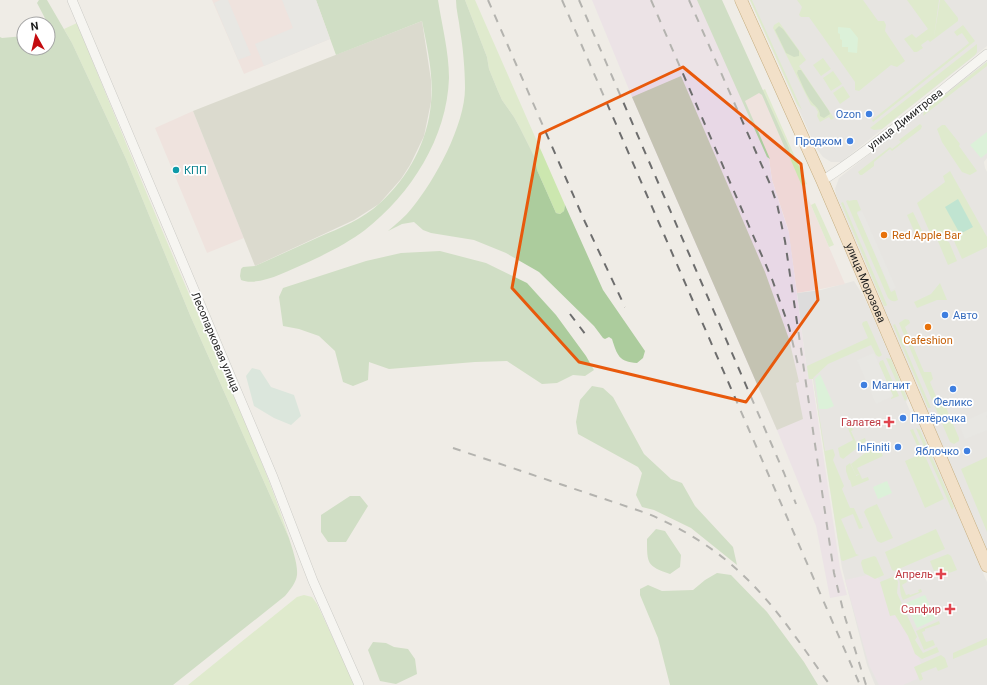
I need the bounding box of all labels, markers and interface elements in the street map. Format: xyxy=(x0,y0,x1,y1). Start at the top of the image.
north arrow xyxy=(16,16,56,56)
text: N xyxy=(30,20,40,34)
street label: улица Димитрова xyxy=(865,86,946,153)
place label: Ozon xyxy=(836,108,861,121)
marker: Ozon xyxy=(864,109,874,119)
place label: Продком xyxy=(795,135,842,148)
marker: Продком xyxy=(845,136,855,146)
place label: КПП xyxy=(184,164,207,177)
marker: КПП xyxy=(171,165,181,175)
place label: Red Apple Bar xyxy=(892,229,961,242)
marker: Red Apple Bar xyxy=(879,230,889,240)
street label: улица Морозова xyxy=(843,241,888,325)
street label: Лесопарковая улица xyxy=(189,290,243,394)
place label: Авто xyxy=(953,309,978,322)
marker: Авто xyxy=(940,310,950,320)
marker: Cafeshion xyxy=(923,322,933,332)
place label: Cafeshion xyxy=(903,334,953,347)
place label: Магнит xyxy=(872,379,911,392)
marker: Магнит xyxy=(859,380,869,390)
marker: Феликс xyxy=(948,384,958,394)
place label: Феликс xyxy=(934,396,973,409)
place label: Пятёрочка xyxy=(911,412,966,425)
marker: Пятёрочка xyxy=(898,413,908,423)
place label: Галатея xyxy=(841,416,881,429)
marker: Галатея xyxy=(884,417,894,427)
place label: InFiniti xyxy=(857,441,890,454)
marker: InFiniti xyxy=(893,442,903,452)
place label: Яблочко xyxy=(915,445,959,458)
marker: Яблочко xyxy=(962,446,972,456)
place label: Апрель xyxy=(895,568,933,581)
marker: Апрель xyxy=(936,569,946,579)
place label: Сапфир xyxy=(901,603,941,616)
marker: Сапфир xyxy=(944,603,956,615)

